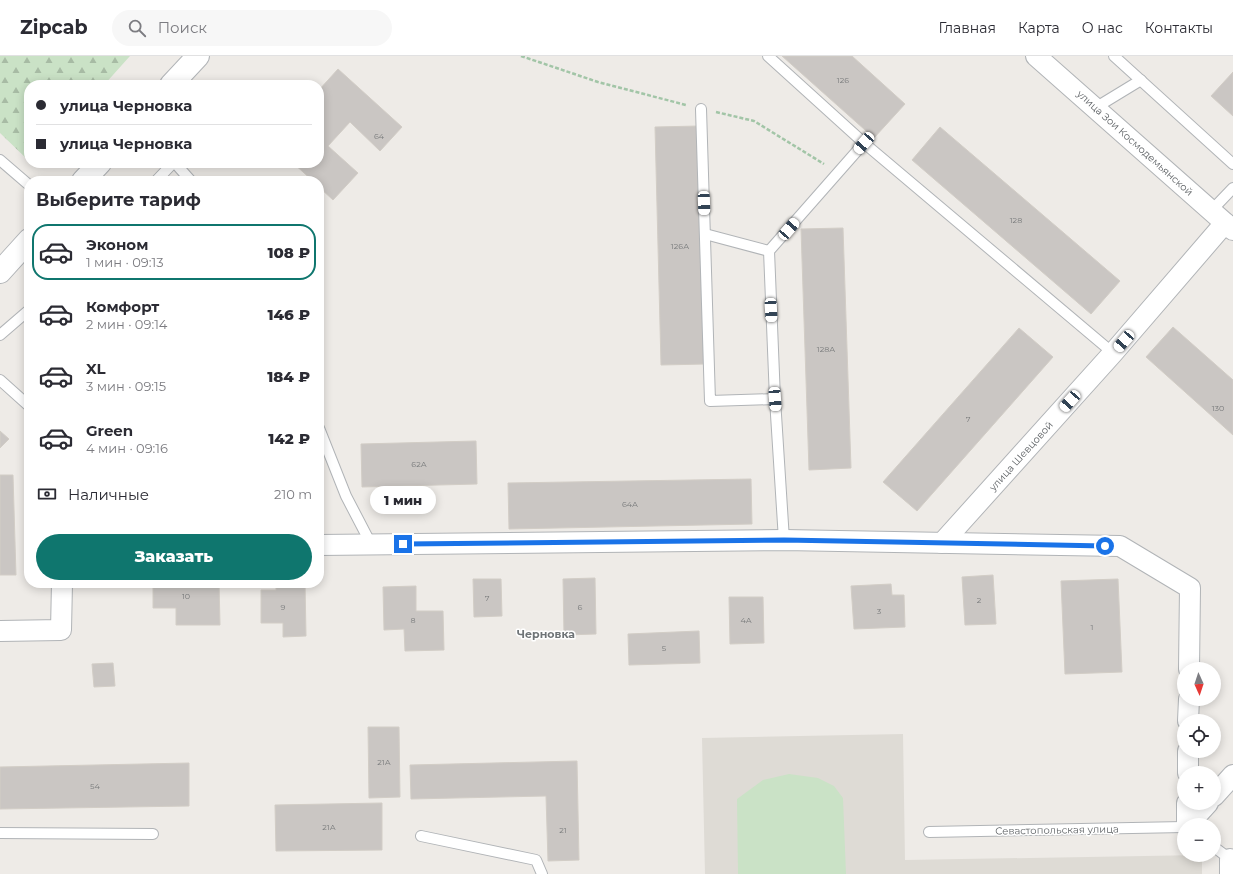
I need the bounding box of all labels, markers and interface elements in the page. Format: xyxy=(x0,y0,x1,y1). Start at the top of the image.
search box xyxy=(112,10,392,46)
text: Zipcab xyxy=(20,16,88,39)
icon: search xyxy=(126,17,148,39)
text: Поиск xyxy=(158,18,207,37)
text: Главная xyxy=(938,19,996,37)
text: Карта xyxy=(1018,19,1060,37)
text: О нас xyxy=(1082,19,1123,37)
text: Контакты xyxy=(1145,19,1213,37)
house number: 126 xyxy=(837,75,849,85)
street label: улица Зои Космодемьянской xyxy=(1073,87,1196,199)
text: улица Черновка xyxy=(60,96,192,115)
car xyxy=(852,130,876,156)
house number: 64 xyxy=(374,131,385,141)
text: улица Черновка xyxy=(60,134,192,153)
text: Выберите тариф xyxy=(36,189,201,211)
car xyxy=(698,191,710,215)
house number: 128 xyxy=(1010,215,1022,225)
car xyxy=(777,216,801,242)
icon: car xyxy=(38,234,74,270)
text: Эконом xyxy=(86,235,148,254)
house number: 126А xyxy=(671,241,689,251)
text: 108 ₽ xyxy=(267,243,310,262)
text: 1 мин · 09:13 xyxy=(86,254,163,270)
icon: car xyxy=(38,296,74,332)
text: Комфорт xyxy=(86,297,159,316)
car xyxy=(764,298,778,322)
text: 146 ₽ xyxy=(267,305,310,324)
text: 2 мин · 09:14 xyxy=(86,316,167,332)
car xyxy=(1112,328,1136,354)
house number: 128А xyxy=(817,344,835,354)
icon: car xyxy=(38,358,74,394)
text: XL xyxy=(86,359,105,378)
text: 184 ₽ xyxy=(267,367,310,386)
text: 3 мин · 09:15 xyxy=(86,378,166,394)
car xyxy=(768,387,782,411)
car xyxy=(1058,388,1082,414)
house number: 130 xyxy=(1212,403,1224,413)
house number: 7 xyxy=(966,414,971,424)
street label: улица Шевцовой xyxy=(986,418,1056,494)
icon: car xyxy=(38,420,74,456)
text: Green xyxy=(86,421,133,440)
text: 142 ₽ xyxy=(268,429,310,448)
text: 4 мин · 09:16 xyxy=(86,440,168,456)
house number: 62А xyxy=(411,459,427,469)
icon: cash xyxy=(36,483,58,505)
text: Наличные xyxy=(68,485,149,504)
text: 210 m xyxy=(274,486,312,502)
callout: 1 мин xyxy=(370,486,436,514)
text: 1 мин xyxy=(384,492,422,508)
house number: 64А xyxy=(622,499,638,509)
button: Заказать xyxy=(36,534,312,580)
route end xyxy=(394,535,412,553)
route start xyxy=(1096,537,1114,555)
house number: 10 xyxy=(182,591,190,601)
house number: 7 xyxy=(485,593,490,603)
house number: 2 xyxy=(977,595,982,605)
house number: 9 xyxy=(281,602,286,612)
house number: 6 xyxy=(578,602,583,612)
house number: 3 xyxy=(877,606,882,616)
house number: 8 xyxy=(410,615,416,625)
house number: 4А xyxy=(740,615,752,625)
house number: 1 xyxy=(1091,622,1093,632)
district label: Черновка xyxy=(517,627,575,641)
house number: 5 xyxy=(662,643,667,653)
north arrow xyxy=(1177,662,1221,706)
map controls xyxy=(1177,662,1221,862)
button: locate xyxy=(1177,714,1221,758)
house number: 21А xyxy=(377,757,391,767)
button: + xyxy=(1177,766,1221,810)
house number: 54 xyxy=(90,781,101,791)
button: − xyxy=(1177,818,1221,862)
house number: 21А xyxy=(322,822,336,832)
street label: Севастопольская улица xyxy=(995,822,1119,838)
house number: 21 xyxy=(559,825,567,835)

